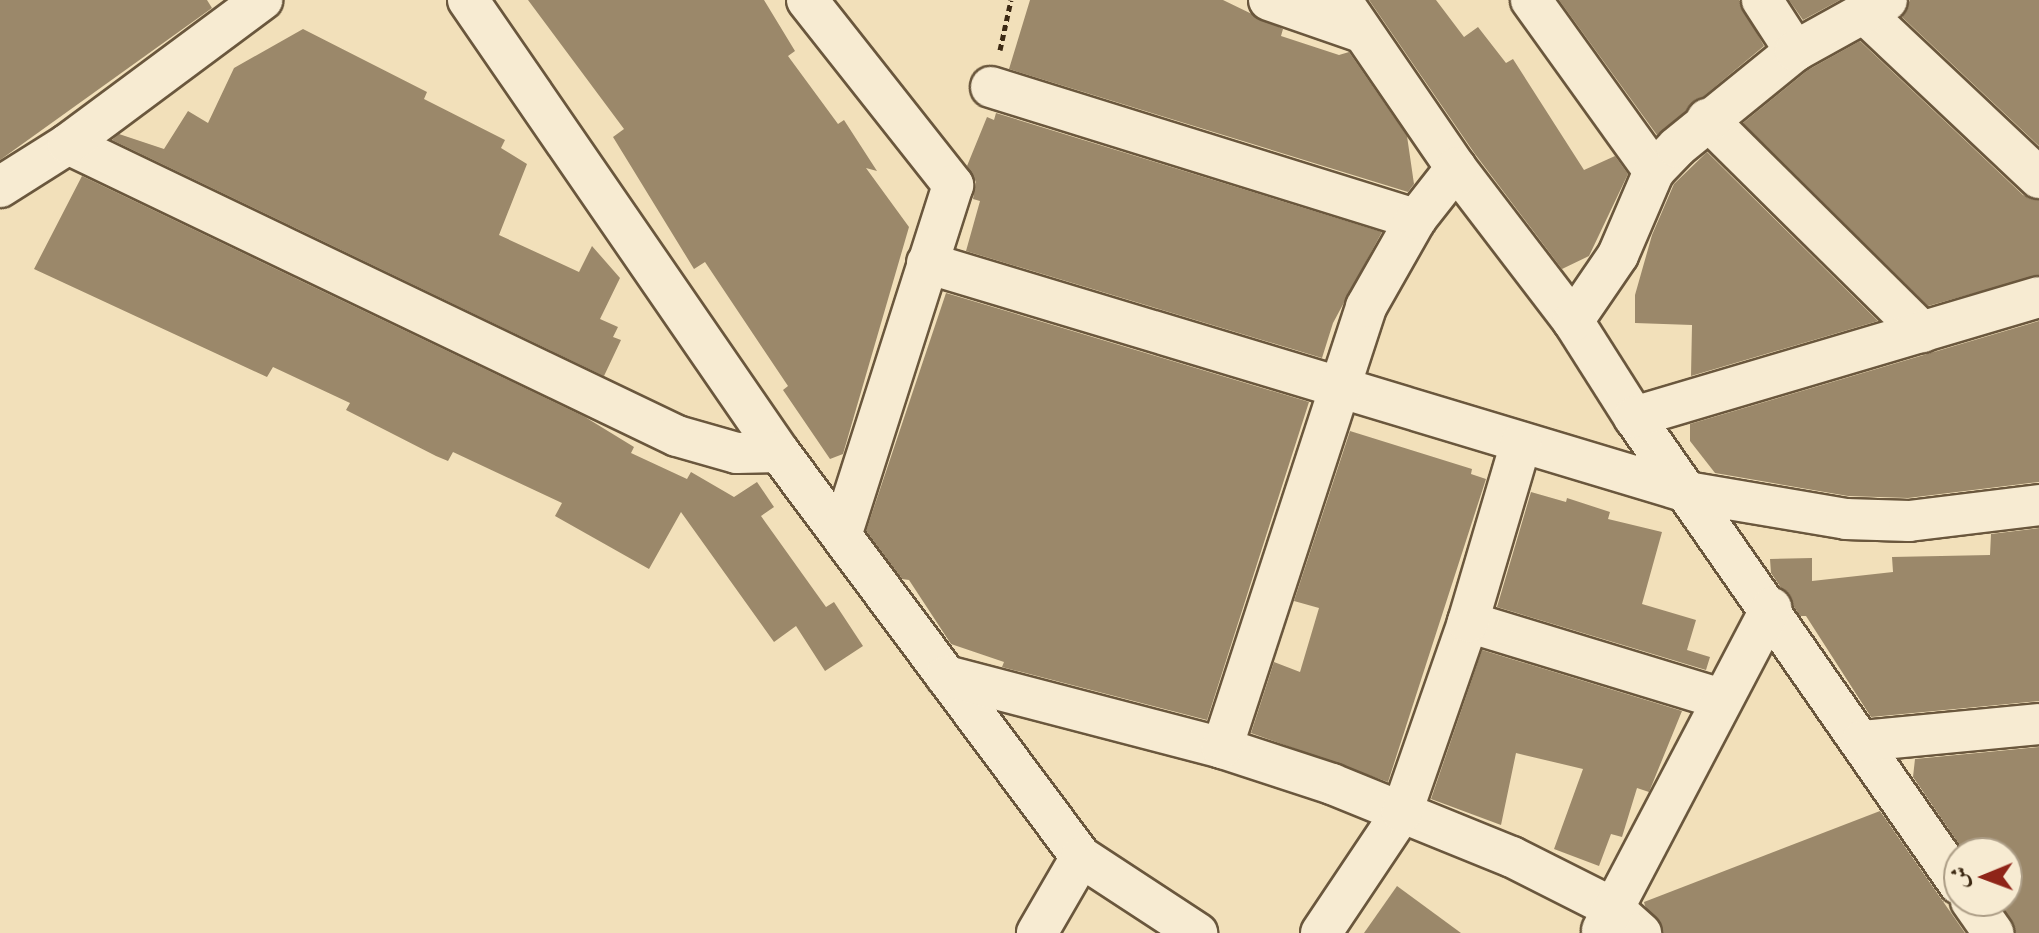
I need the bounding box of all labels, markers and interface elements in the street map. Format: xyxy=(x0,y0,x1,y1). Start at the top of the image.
north arrow xyxy=(1943,837,2023,917)
text: ش xyxy=(1947,866,1974,889)

